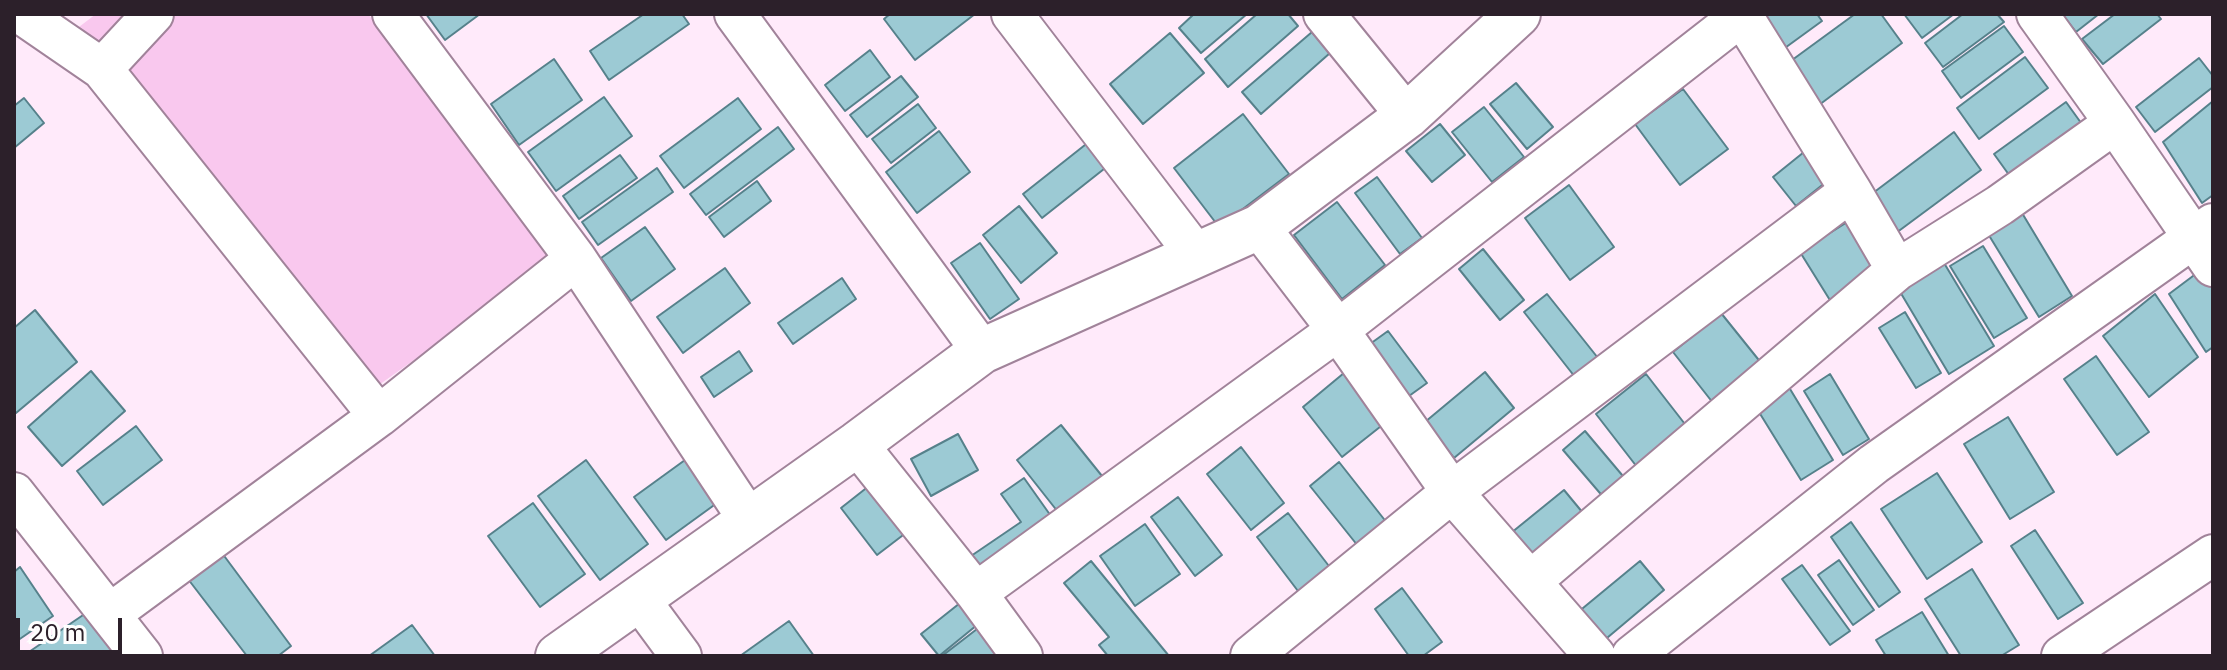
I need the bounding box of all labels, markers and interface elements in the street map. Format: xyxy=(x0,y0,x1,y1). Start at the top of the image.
scale bar xyxy=(20,602,126,652)
text: 20 m xyxy=(30,616,85,648)

